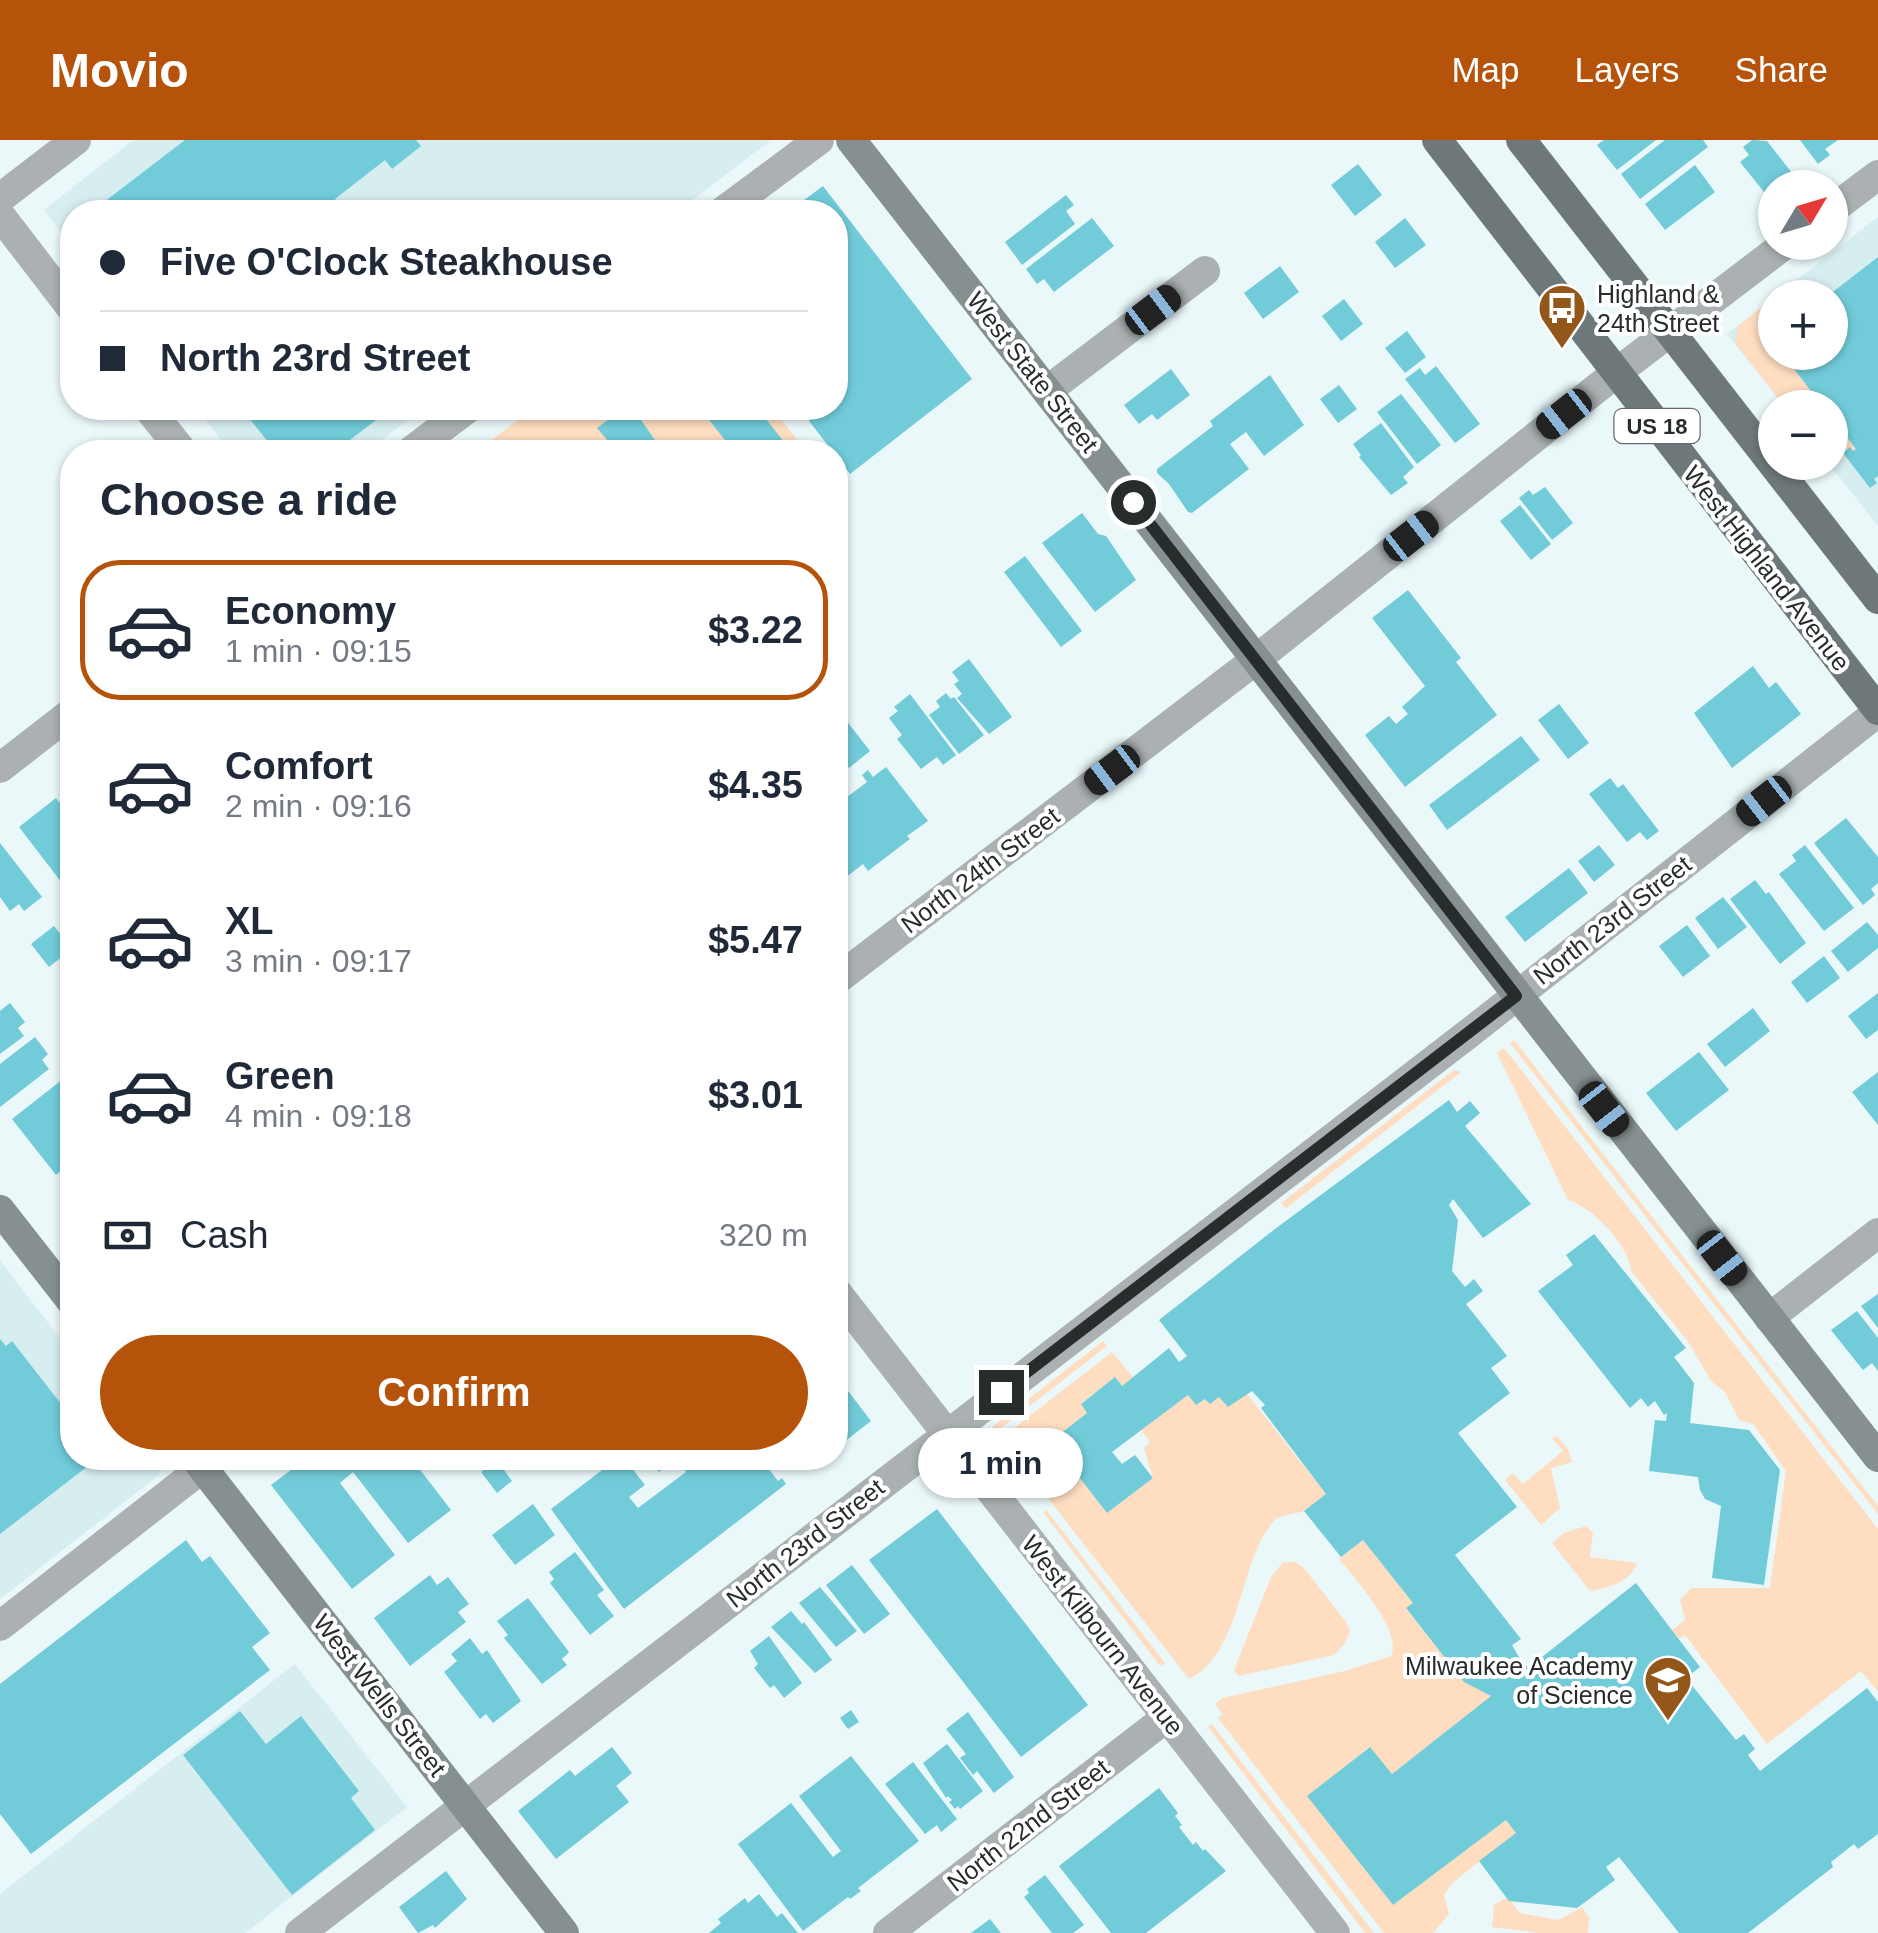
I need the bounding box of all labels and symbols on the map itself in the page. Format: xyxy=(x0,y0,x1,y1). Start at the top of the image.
north arrow xyxy=(1758,170,1848,260)
car xyxy=(1120,280,1186,340)
place label: Highland & 24th Street xyxy=(1597,280,1720,337)
bus stop icon: Highland & 24th Street xyxy=(1536,282,1588,350)
street label: West State Street xyxy=(962,286,1104,458)
car xyxy=(1531,384,1597,444)
road number: US 18 xyxy=(1614,409,1700,443)
street label: West Highland Avenue xyxy=(1678,460,1856,676)
route start xyxy=(1111,480,1156,525)
car xyxy=(1378,506,1444,566)
car xyxy=(1079,740,1145,800)
car xyxy=(1731,771,1797,831)
street label: North 24th Street xyxy=(896,802,1064,938)
street label: North 23rd Street xyxy=(1528,850,1696,990)
car xyxy=(1574,1076,1634,1142)
car xyxy=(1692,1225,1752,1291)
route end xyxy=(979,1370,1024,1415)
callout: 1 min xyxy=(918,1427,1084,1497)
street label: North 23rd Street xyxy=(721,1473,889,1613)
street label: West Kilbourn Avenue xyxy=(1017,1530,1189,1740)
street label: West Wells Street xyxy=(308,1608,452,1782)
place label: Milwaukee Academy of Science xyxy=(1405,1652,1633,1709)
school or university icon: Milwaukee Academy of Science xyxy=(1642,1654,1694,1722)
street label: North 22nd Street xyxy=(942,1753,1114,1897)

